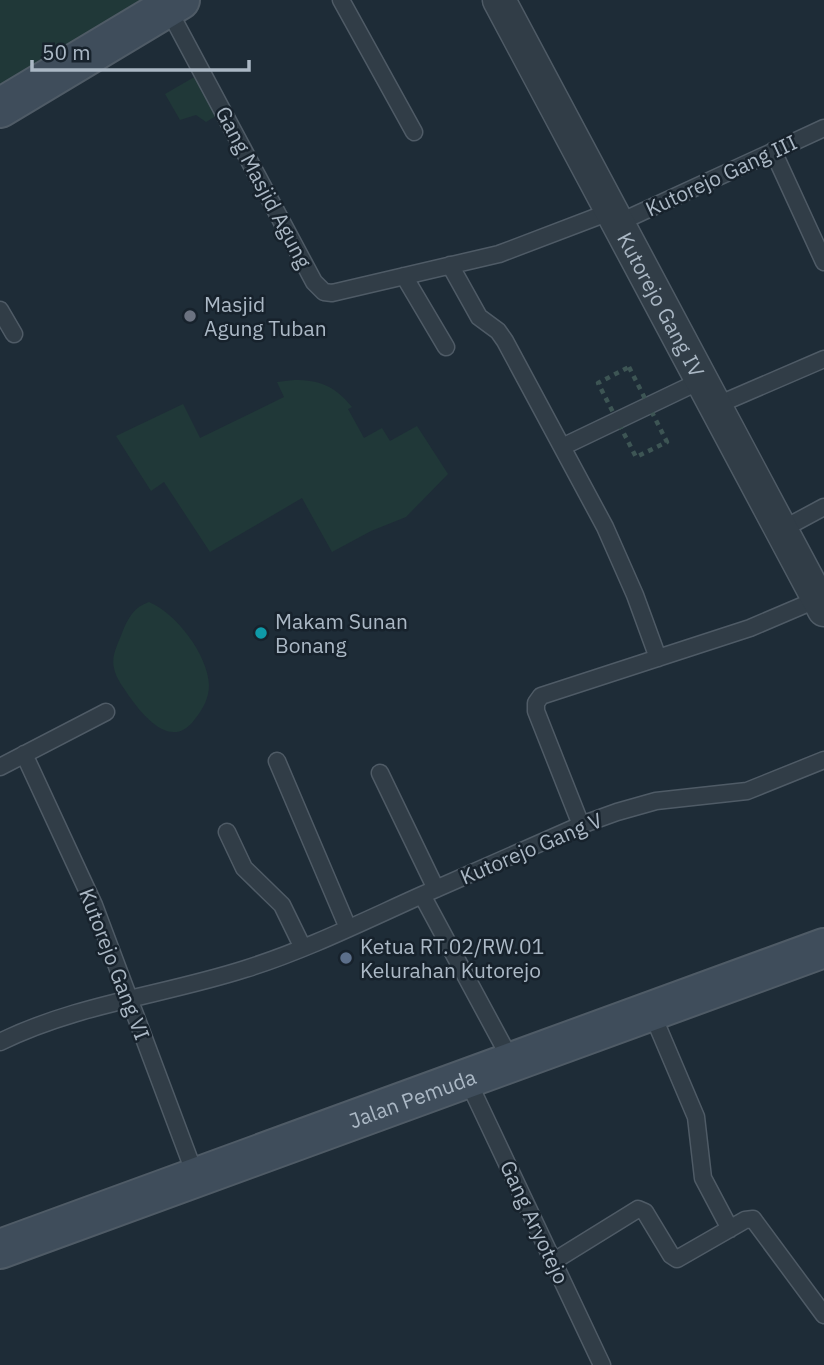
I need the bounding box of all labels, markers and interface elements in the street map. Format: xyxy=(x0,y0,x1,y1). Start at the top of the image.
scale bar xyxy=(32,28,248,72)
text: 50 m xyxy=(42,38,91,66)
street label: Gang Masjid Agung xyxy=(210,101,318,273)
street label: Kutorejo Gang III xyxy=(641,128,801,222)
street label: Kutorejo Gang IV xyxy=(611,227,711,382)
place label: Masjid Agung Tuban xyxy=(204,290,327,342)
marker: Masjid Agung Tuban xyxy=(182,308,198,324)
place label: Makam Sunan Bonang xyxy=(275,607,408,659)
marker: Makam Sunan Bonang xyxy=(253,625,269,641)
street label: Kutorejo Gang V xyxy=(456,805,607,891)
street label: Kutorejo Gang VI xyxy=(73,884,157,1044)
place label: Ketua RT.02/RW.01 Kelurahan Kutorejo xyxy=(360,932,544,984)
marker: Ketua RT.02/RW.01 Kelurahan Kutorejo xyxy=(338,950,354,966)
street label: Jalan Pemuda xyxy=(345,1062,480,1134)
street label: Gang Aryotejo xyxy=(494,1156,576,1288)

